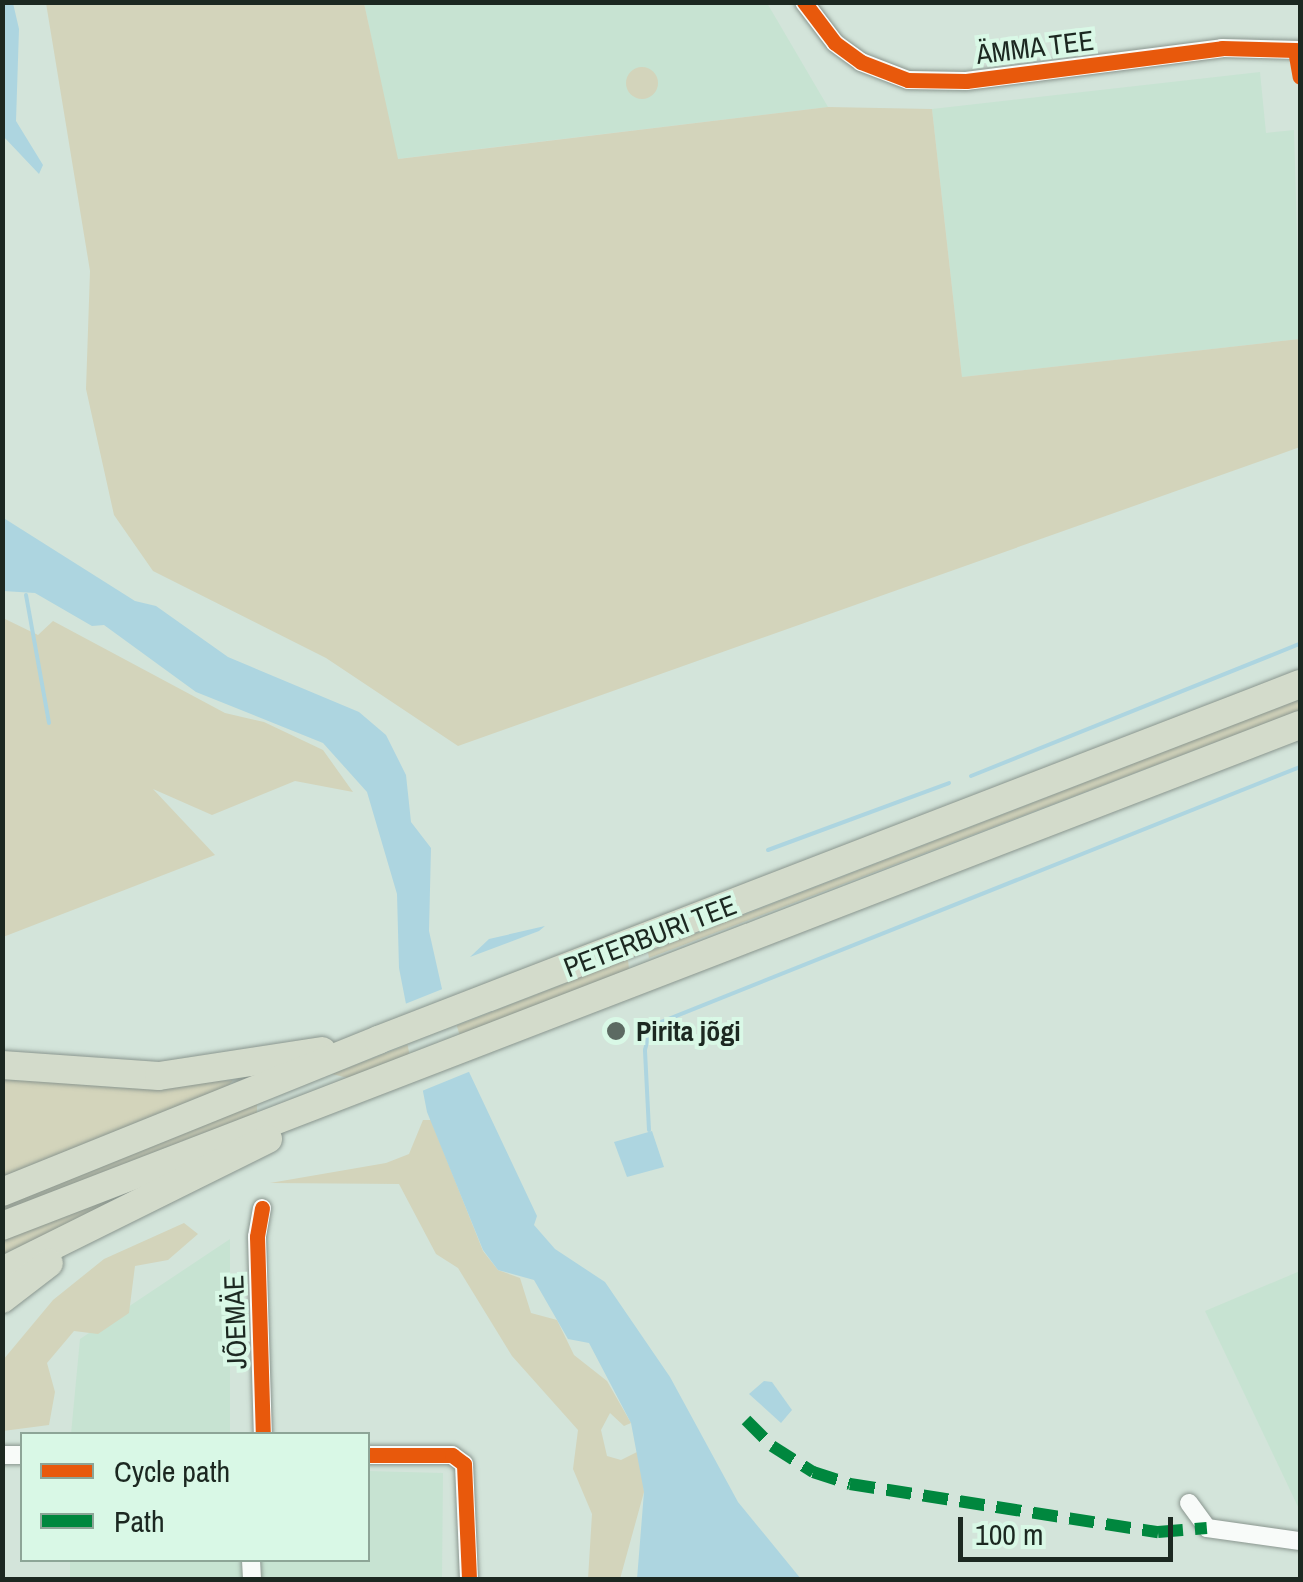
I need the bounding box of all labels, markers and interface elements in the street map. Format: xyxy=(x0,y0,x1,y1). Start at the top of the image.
street label: ÄMMA TEE xyxy=(973,23,1097,71)
street label: PETERBURI TEE xyxy=(559,888,741,984)
place label: Pirita jõgi xyxy=(636,1014,741,1048)
marker: Pirita jõgi xyxy=(605,1020,627,1042)
street label: JÕEMÄE xyxy=(217,1274,253,1370)
legend xyxy=(20,1432,370,1562)
text: Cycle path xyxy=(114,1451,230,1491)
scale bar xyxy=(963,1497,1178,1559)
text: Path xyxy=(114,1501,165,1541)
text: 100 m xyxy=(975,1514,1043,1554)

